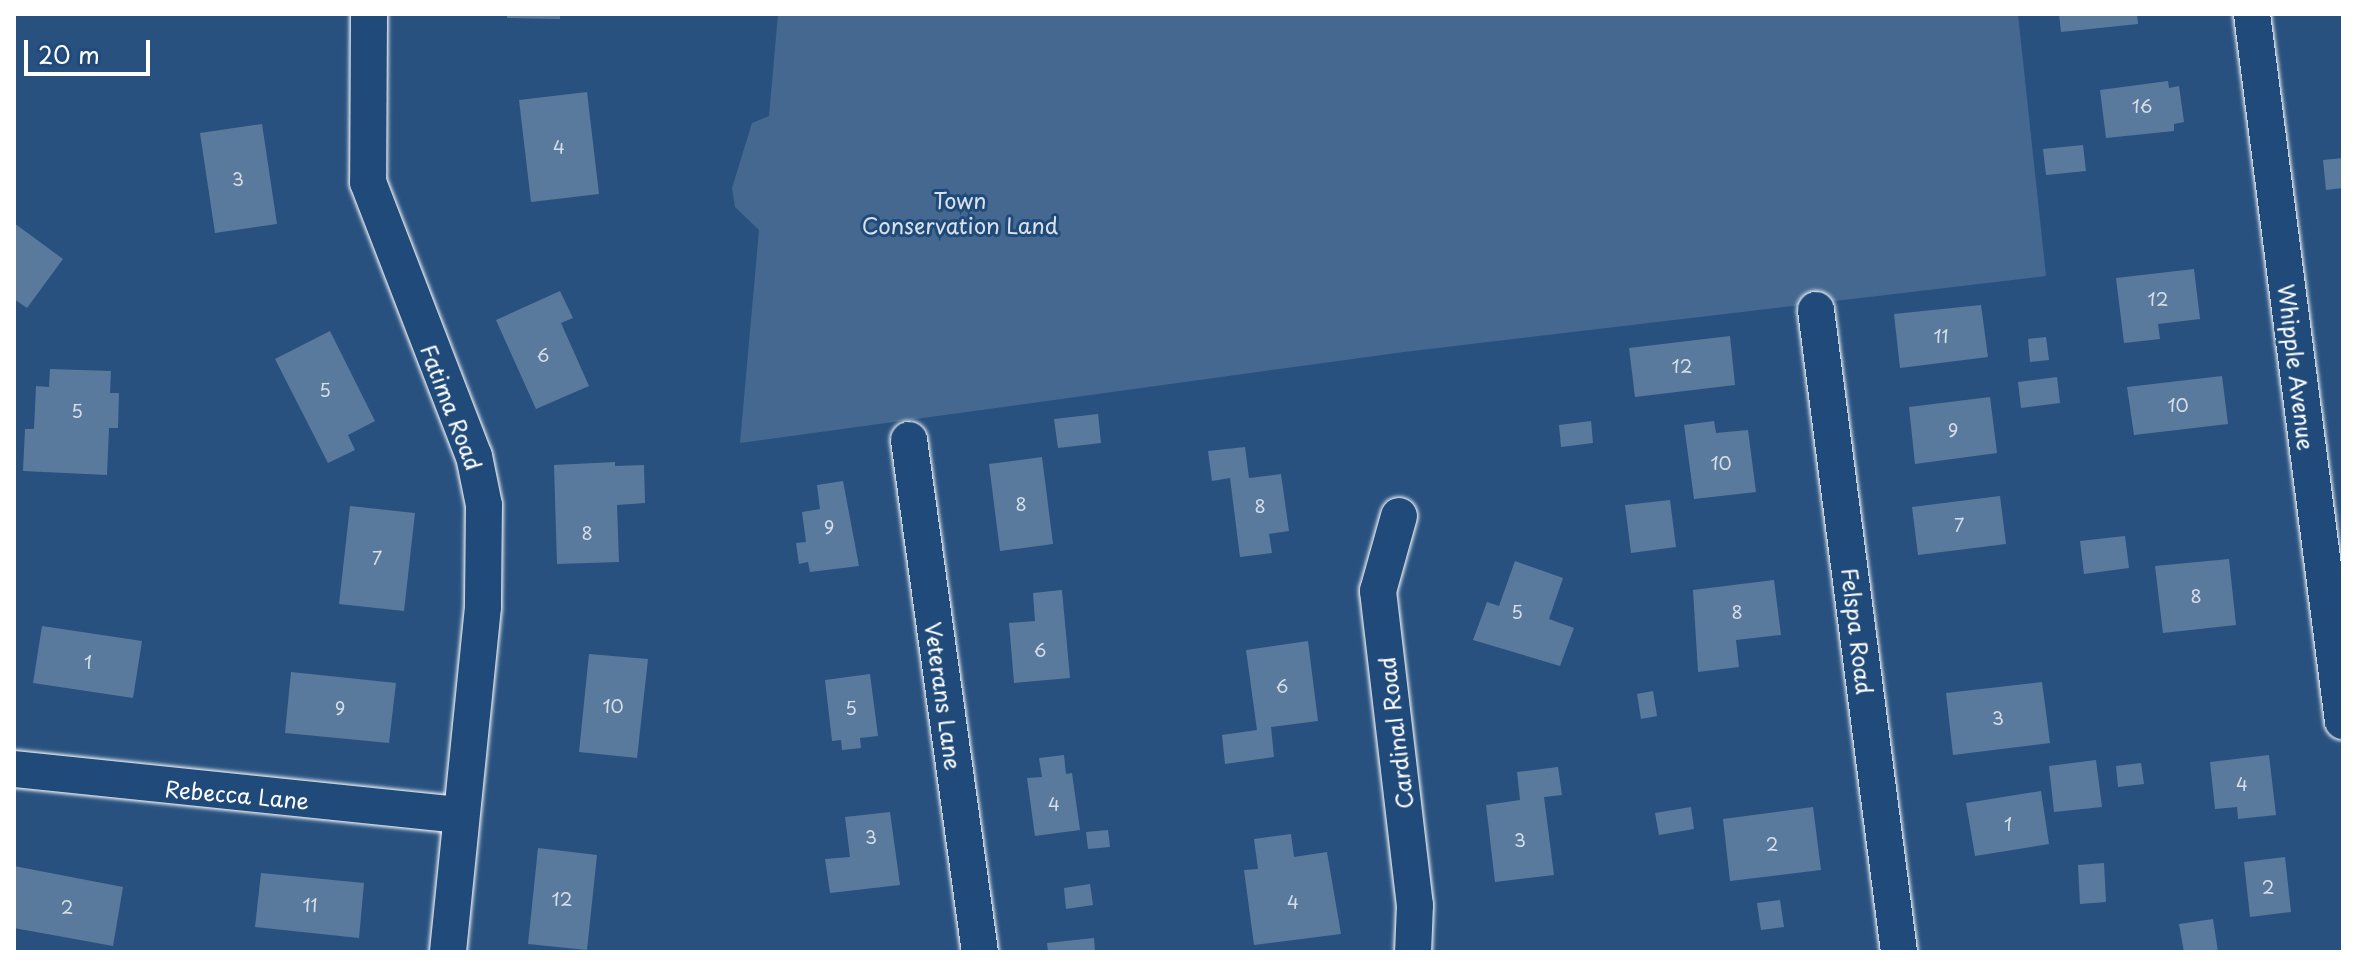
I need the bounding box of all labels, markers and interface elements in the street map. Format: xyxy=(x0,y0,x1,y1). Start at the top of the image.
scale bar xyxy=(28,24,154,74)
text: 20 m xyxy=(38,36,100,72)
house number: 16 xyxy=(2132,95,2152,117)
house number: 4 xyxy=(553,136,565,158)
house number: 3 xyxy=(232,168,244,190)
park label: Town Conservation Land xyxy=(862,186,1058,238)
street label: Whipple Avenue xyxy=(2274,282,2320,452)
house number: 12 xyxy=(2148,288,2168,310)
house number: 11 xyxy=(1933,325,1949,347)
street label: Fatima Road xyxy=(416,340,488,474)
house number: 6 xyxy=(537,344,549,366)
house number: 12 xyxy=(1672,355,1692,377)
house number: 5 xyxy=(319,379,331,401)
house number: 10 xyxy=(2167,394,2189,416)
house number: 5 xyxy=(71,400,83,422)
house number: 9 xyxy=(1948,419,1958,441)
house number: 10 xyxy=(1710,452,1732,474)
house number: 8 xyxy=(1015,493,1027,515)
house number: 8 xyxy=(1254,495,1266,517)
house number: 7 xyxy=(1954,514,1964,536)
house number: 9 xyxy=(824,516,834,538)
house number: 8 xyxy=(581,522,593,544)
house number: 7 xyxy=(372,547,382,569)
street label: Felspa Road xyxy=(1837,566,1879,696)
house number: 8 xyxy=(2190,585,2202,607)
house number: 5 xyxy=(1511,601,1523,623)
house number: 8 xyxy=(1731,601,1743,623)
street label: Veterans Lane xyxy=(921,620,967,772)
house number: 6 xyxy=(1034,639,1046,661)
house number: 1 xyxy=(84,651,92,673)
street label: Cardinal Road xyxy=(1373,656,1417,810)
house number: 6 xyxy=(1276,675,1288,697)
house number: 10 xyxy=(602,695,624,717)
house number: 9 xyxy=(335,697,345,719)
house number: 5 xyxy=(845,697,857,719)
house number: 3 xyxy=(1992,707,2004,729)
house number: 4 xyxy=(2236,773,2248,795)
street label: Rebecca Lane xyxy=(163,775,311,813)
house number: 4 xyxy=(1048,793,1060,815)
house number: 1 xyxy=(2004,813,2012,835)
house number: 3 xyxy=(865,826,877,848)
house number: 3 xyxy=(1514,829,1526,851)
house number: 2 xyxy=(1766,833,1778,855)
house number: 2 xyxy=(2262,876,2274,898)
house number: 12 xyxy=(552,888,572,910)
house number: 4 xyxy=(1287,891,1299,913)
house number: 11 xyxy=(302,894,318,916)
house number: 2 xyxy=(61,896,73,918)

